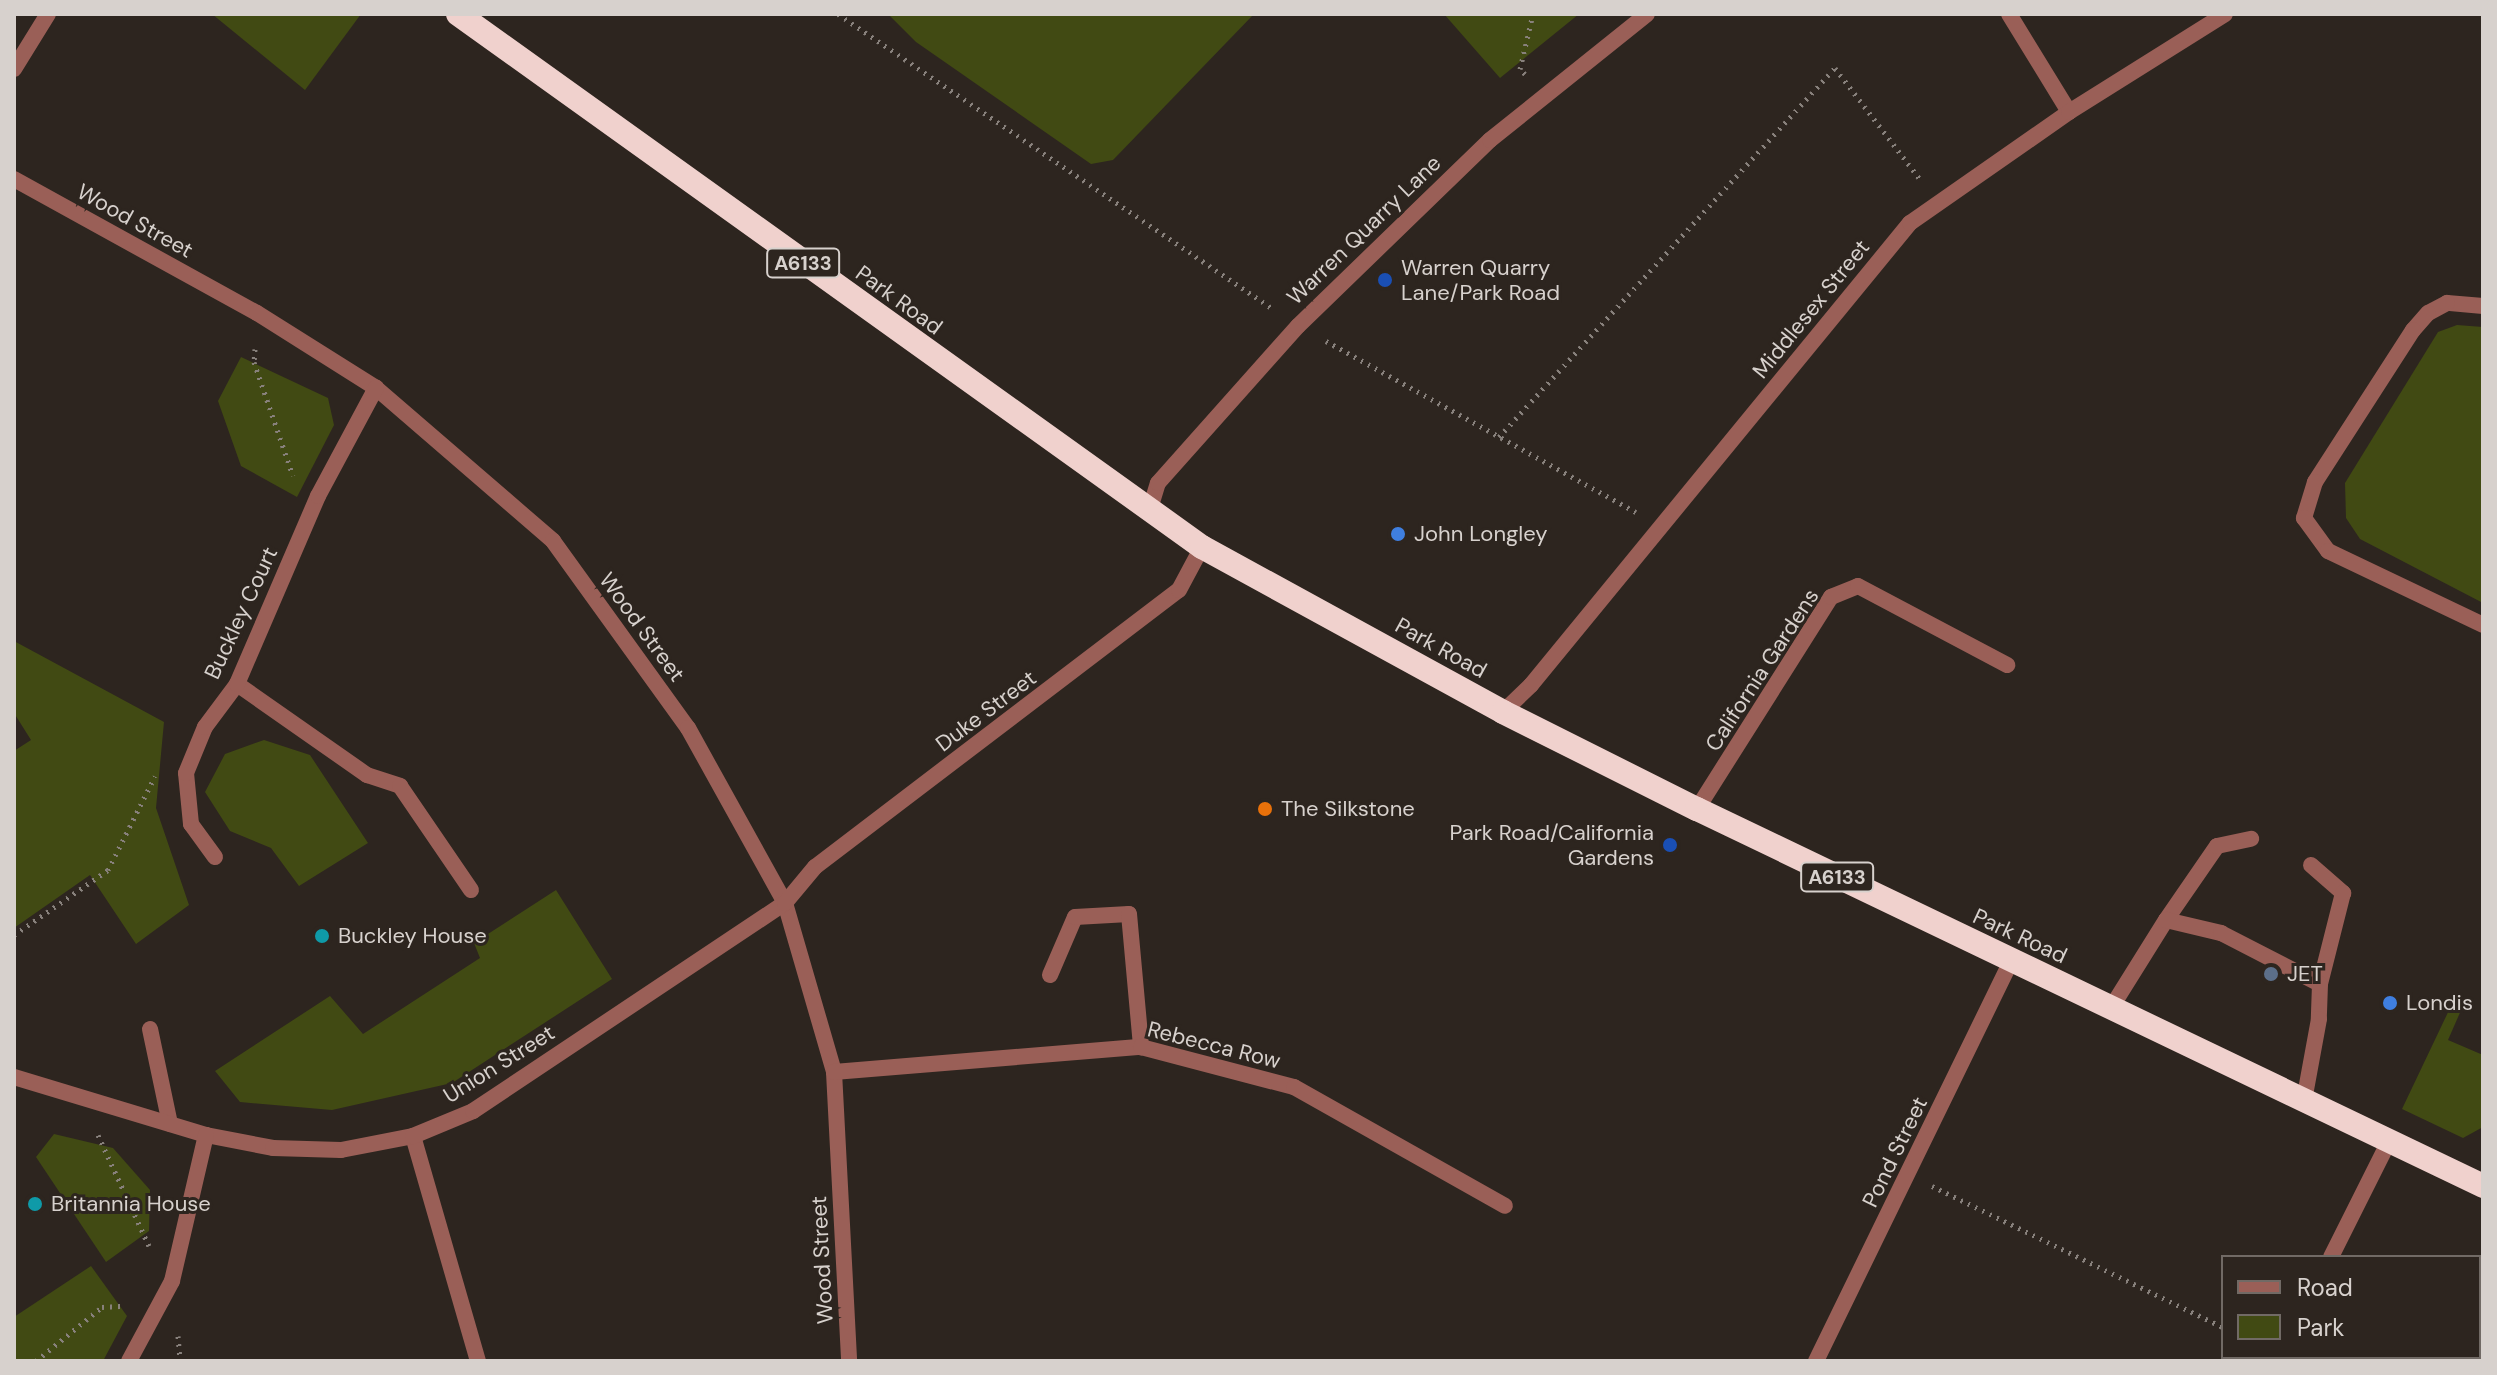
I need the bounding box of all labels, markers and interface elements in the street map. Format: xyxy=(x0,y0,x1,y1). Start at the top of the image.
street label: Warren Quarry Lane xyxy=(1282,150,1446,310)
street label: Wood Street xyxy=(73,178,197,264)
street label: Middlesex Street xyxy=(1747,234,1875,384)
road number: A6133 xyxy=(765,247,841,279)
place label: Warren Quarry Lane/Park Road xyxy=(1401,254,1560,306)
street label: Park Road xyxy=(851,260,947,340)
marker: Warren Quarry Lane/Park Road xyxy=(1376,271,1394,289)
place label: John Longley xyxy=(1414,521,1547,547)
marker: John Longley xyxy=(1389,525,1407,543)
street label: Buckley Court xyxy=(199,543,283,683)
street label: Wood Street xyxy=(594,567,690,687)
street label: California Gardens xyxy=(1700,584,1824,756)
street label: Park Road xyxy=(1391,612,1491,684)
street label: Duke Street xyxy=(931,665,1041,757)
place label: The Silkstone xyxy=(1281,796,1415,822)
marker: The Silkstone xyxy=(1256,800,1274,818)
place label: Park Road/California Gardens xyxy=(1449,819,1654,870)
marker: Park Road/California Gardens xyxy=(1661,836,1679,854)
road number: A6133 xyxy=(1799,861,1875,893)
street label: Park Road xyxy=(1969,903,2071,969)
place label: Buckley House xyxy=(338,923,487,949)
marker: Buckley House xyxy=(313,927,331,945)
place label: JET xyxy=(2287,961,2323,987)
marker: JET xyxy=(2262,965,2280,983)
place label: Londis xyxy=(2406,990,2473,1016)
marker: Londis xyxy=(2381,994,2399,1012)
street label: Rebecca Row xyxy=(1145,1016,1283,1074)
street label: Union Street xyxy=(438,1019,560,1109)
street label: Pond Street xyxy=(1857,1092,1933,1212)
place label: Britannia House xyxy=(51,1191,211,1217)
marker: Britannia House xyxy=(26,1195,44,1213)
street label: Wood Street xyxy=(805,1195,839,1325)
legend xyxy=(2221,1255,2481,1359)
text: Road xyxy=(2297,1272,2353,1303)
text: Park xyxy=(2297,1312,2344,1343)

